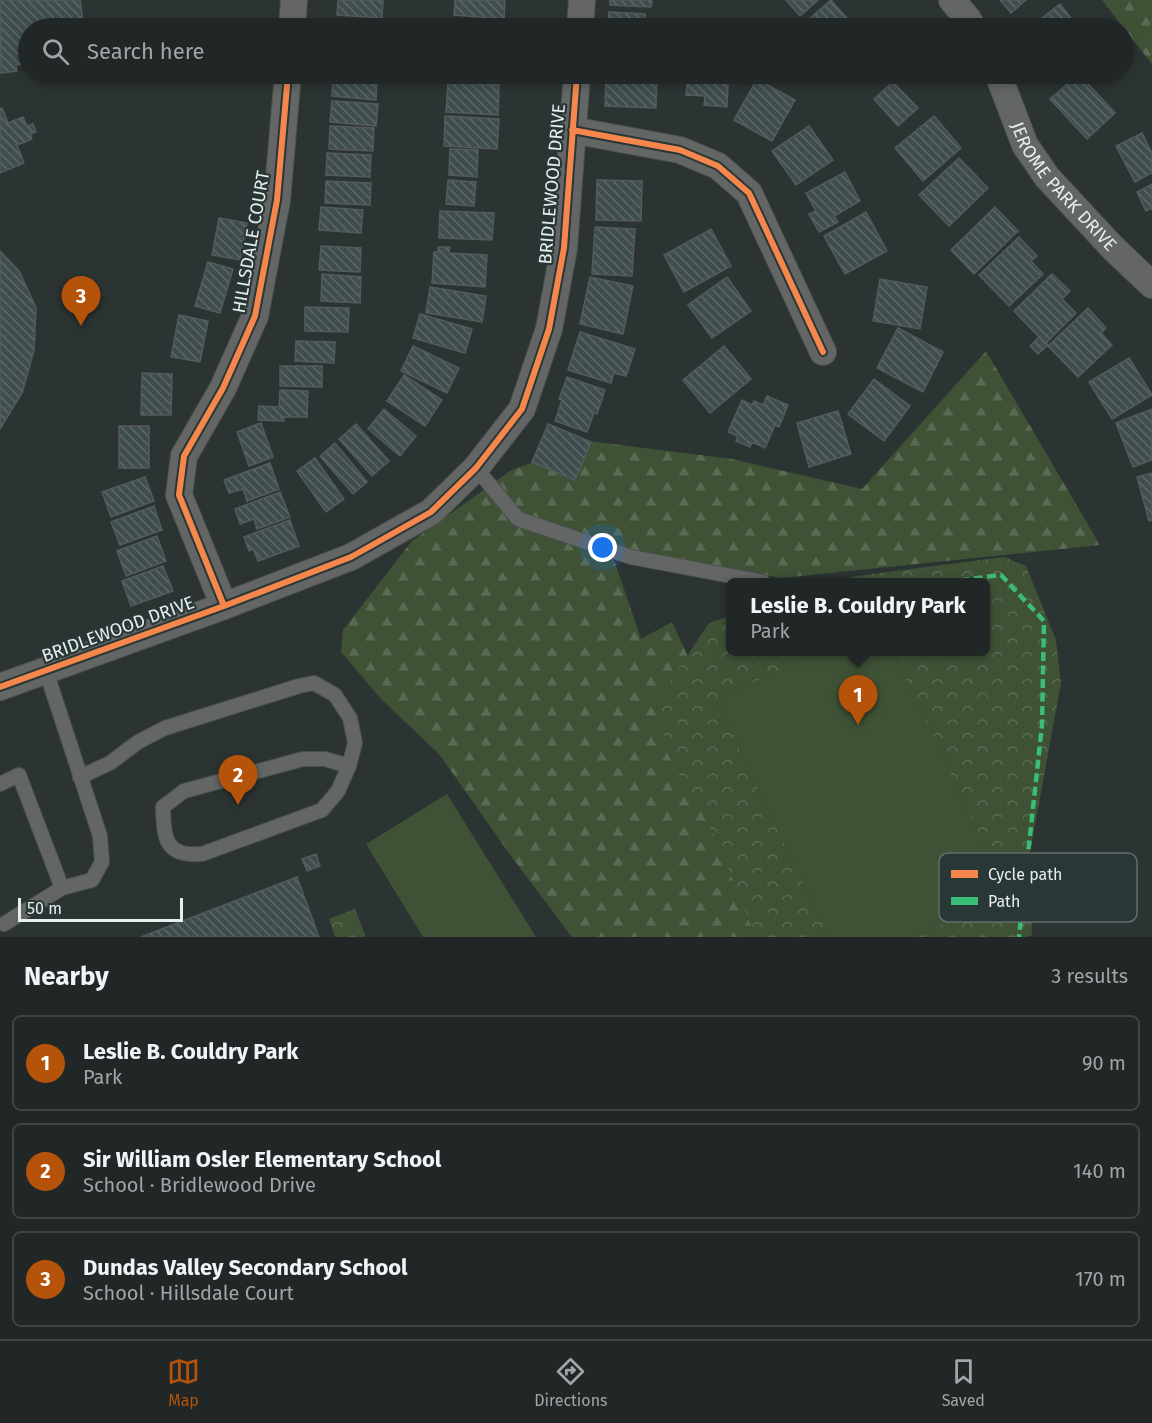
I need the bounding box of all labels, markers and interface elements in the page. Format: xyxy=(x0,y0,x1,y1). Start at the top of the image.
search box xyxy=(18,18,1134,84)
icon: search xyxy=(39,35,72,68)
text: Search here xyxy=(87,38,205,65)
street label: BRIDLEWOOD DRIVE xyxy=(534,103,570,265)
street label: JEROME PARK DRIVE xyxy=(1006,119,1121,256)
street label: HILLSDALE COURT xyxy=(228,168,274,315)
pin: 3 xyxy=(62,276,100,326)
your location xyxy=(588,533,617,562)
popup xyxy=(726,578,990,656)
street label: BRIDLEWOOD DRIVE xyxy=(39,591,197,667)
text: Leslie B. Couldry Park xyxy=(750,592,966,619)
text: Park xyxy=(750,619,790,643)
pin: 1 xyxy=(838,676,878,725)
pin: 2 xyxy=(218,756,258,805)
legend xyxy=(939,853,1137,922)
text: Cycle path xyxy=(988,865,1062,884)
text: Path xyxy=(988,892,1020,911)
scale bar xyxy=(18,895,183,922)
text: 50 m xyxy=(27,899,62,918)
text: Nearby xyxy=(24,961,109,992)
text: 3 results xyxy=(1051,964,1128,988)
text: Leslie B. Couldry Park xyxy=(83,1038,298,1065)
text: 1 xyxy=(41,1051,50,1075)
text: 90 m xyxy=(1082,1051,1126,1075)
text: Park xyxy=(83,1065,122,1089)
text: Sir William Osler Elementary School xyxy=(83,1146,441,1173)
text: 2 xyxy=(40,1159,51,1183)
text: 140 m xyxy=(1073,1159,1126,1183)
text: School · Bridlewood Drive xyxy=(83,1173,316,1197)
text: Dundas Valley Secondary School xyxy=(83,1254,408,1281)
text: 3 xyxy=(40,1267,51,1291)
text: 170 m xyxy=(1075,1267,1126,1291)
text: School · Hillsdale Court xyxy=(83,1281,294,1305)
tab: Map xyxy=(167,1355,200,1410)
tab: Directions xyxy=(534,1355,608,1410)
tab: Saved xyxy=(942,1355,985,1410)

